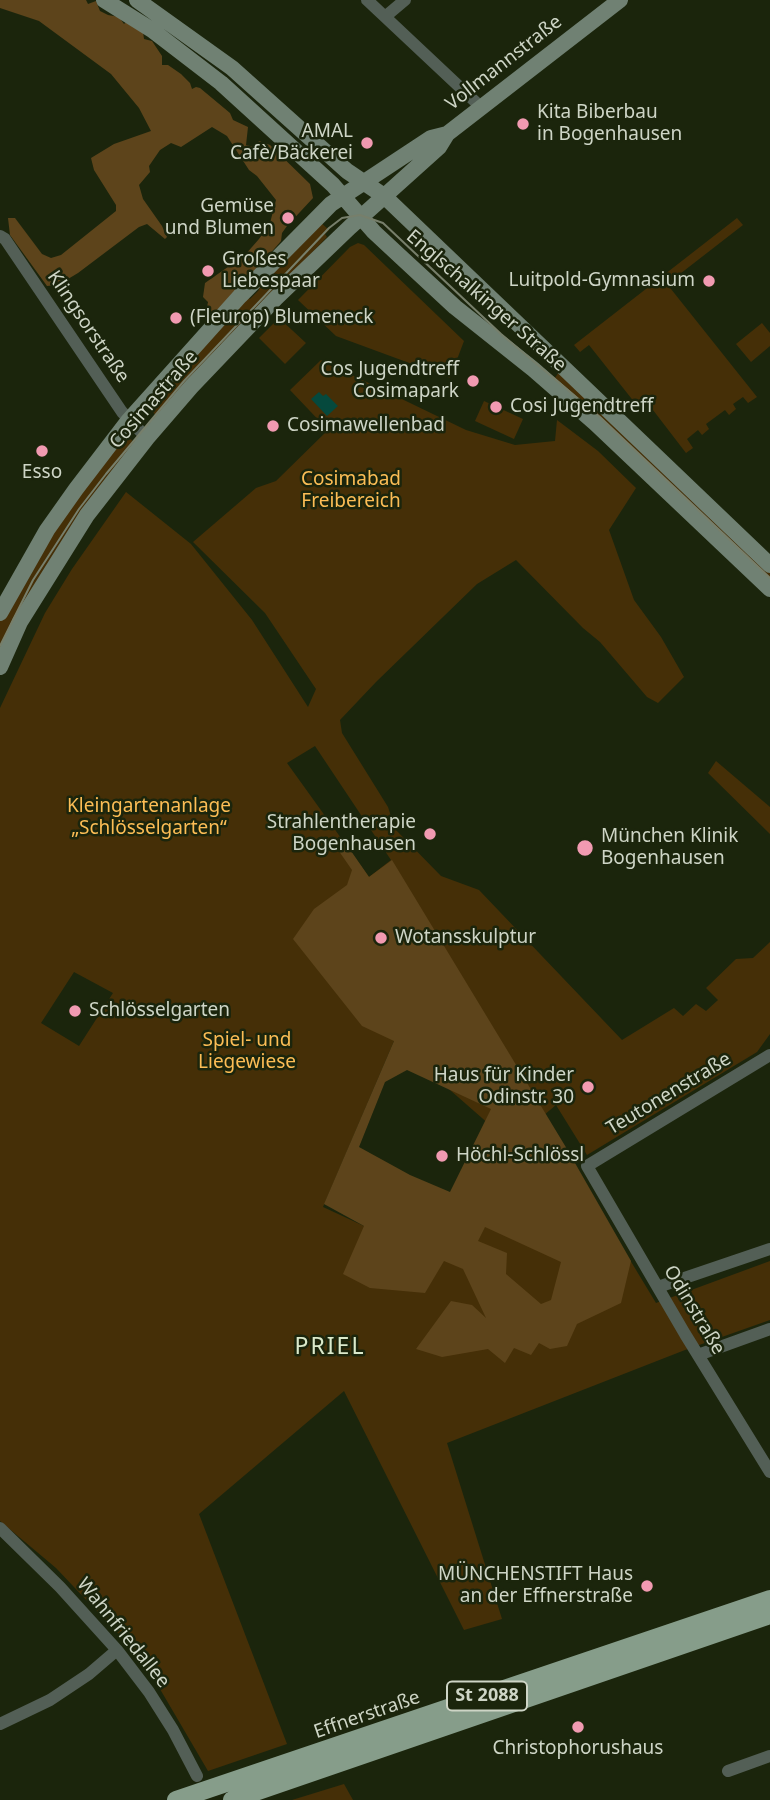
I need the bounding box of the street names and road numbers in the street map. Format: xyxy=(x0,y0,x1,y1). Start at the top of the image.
street label: Vollmannstraße xyxy=(441,11,567,115)
street label: Englschalkinger Straße xyxy=(401,225,571,377)
street label: Klingsorstraße xyxy=(42,267,134,387)
street label: Cosimastraße xyxy=(105,346,203,454)
street label: Teutonenstraße xyxy=(603,1048,735,1140)
street label: Odinstraße xyxy=(658,1261,730,1359)
street label: Wahnfriedallee xyxy=(72,1573,174,1693)
road number: St 2088 xyxy=(447,1681,527,1710)
street label: Effnerstraße xyxy=(311,1686,423,1744)

